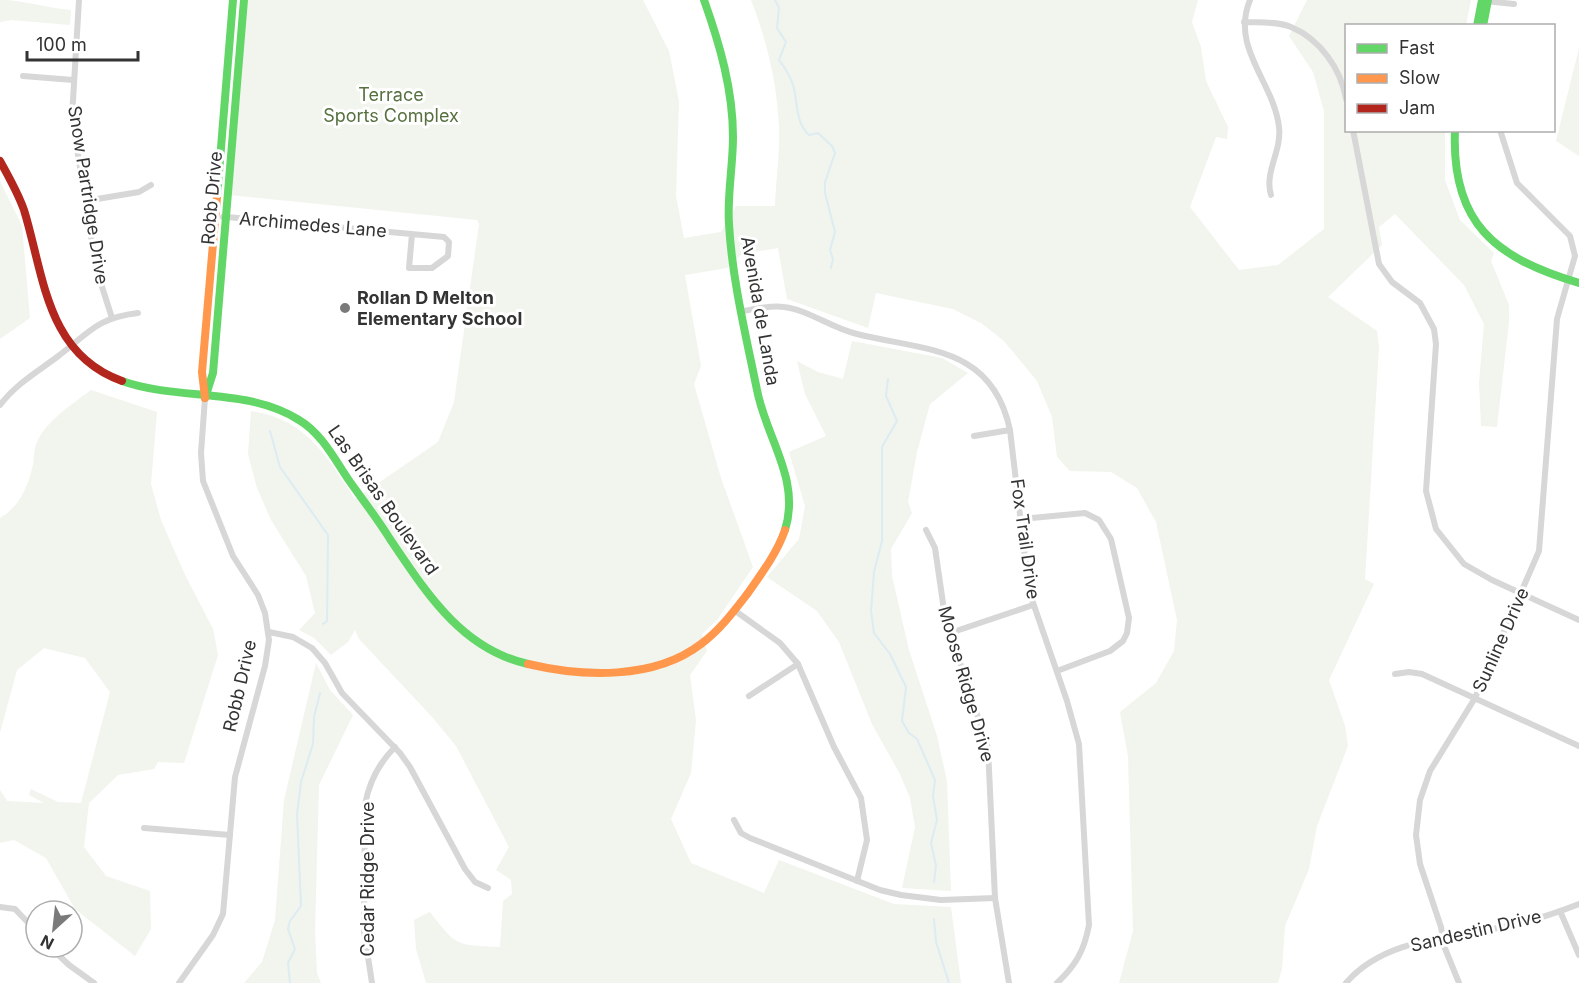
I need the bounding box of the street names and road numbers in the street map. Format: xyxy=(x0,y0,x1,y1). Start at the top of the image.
street label: Snow Partridge Drive xyxy=(64,104,113,286)
street label: Robb Drive xyxy=(197,150,226,246)
street label: Archimedes Lane xyxy=(238,208,388,241)
street label: Avenida de Landa xyxy=(737,235,784,387)
street label: Las Brisas Boulevard xyxy=(324,421,443,578)
street label: Fox Trail Drive xyxy=(1007,477,1044,600)
street label: Sunline Drive xyxy=(1468,584,1533,695)
street label: Moose Ridge Drive xyxy=(934,604,999,764)
street label: Robb Drive xyxy=(219,638,260,734)
street label: Cedar Ridge Drive xyxy=(357,802,378,956)
street label: Sandestin Drive xyxy=(1408,905,1543,956)

